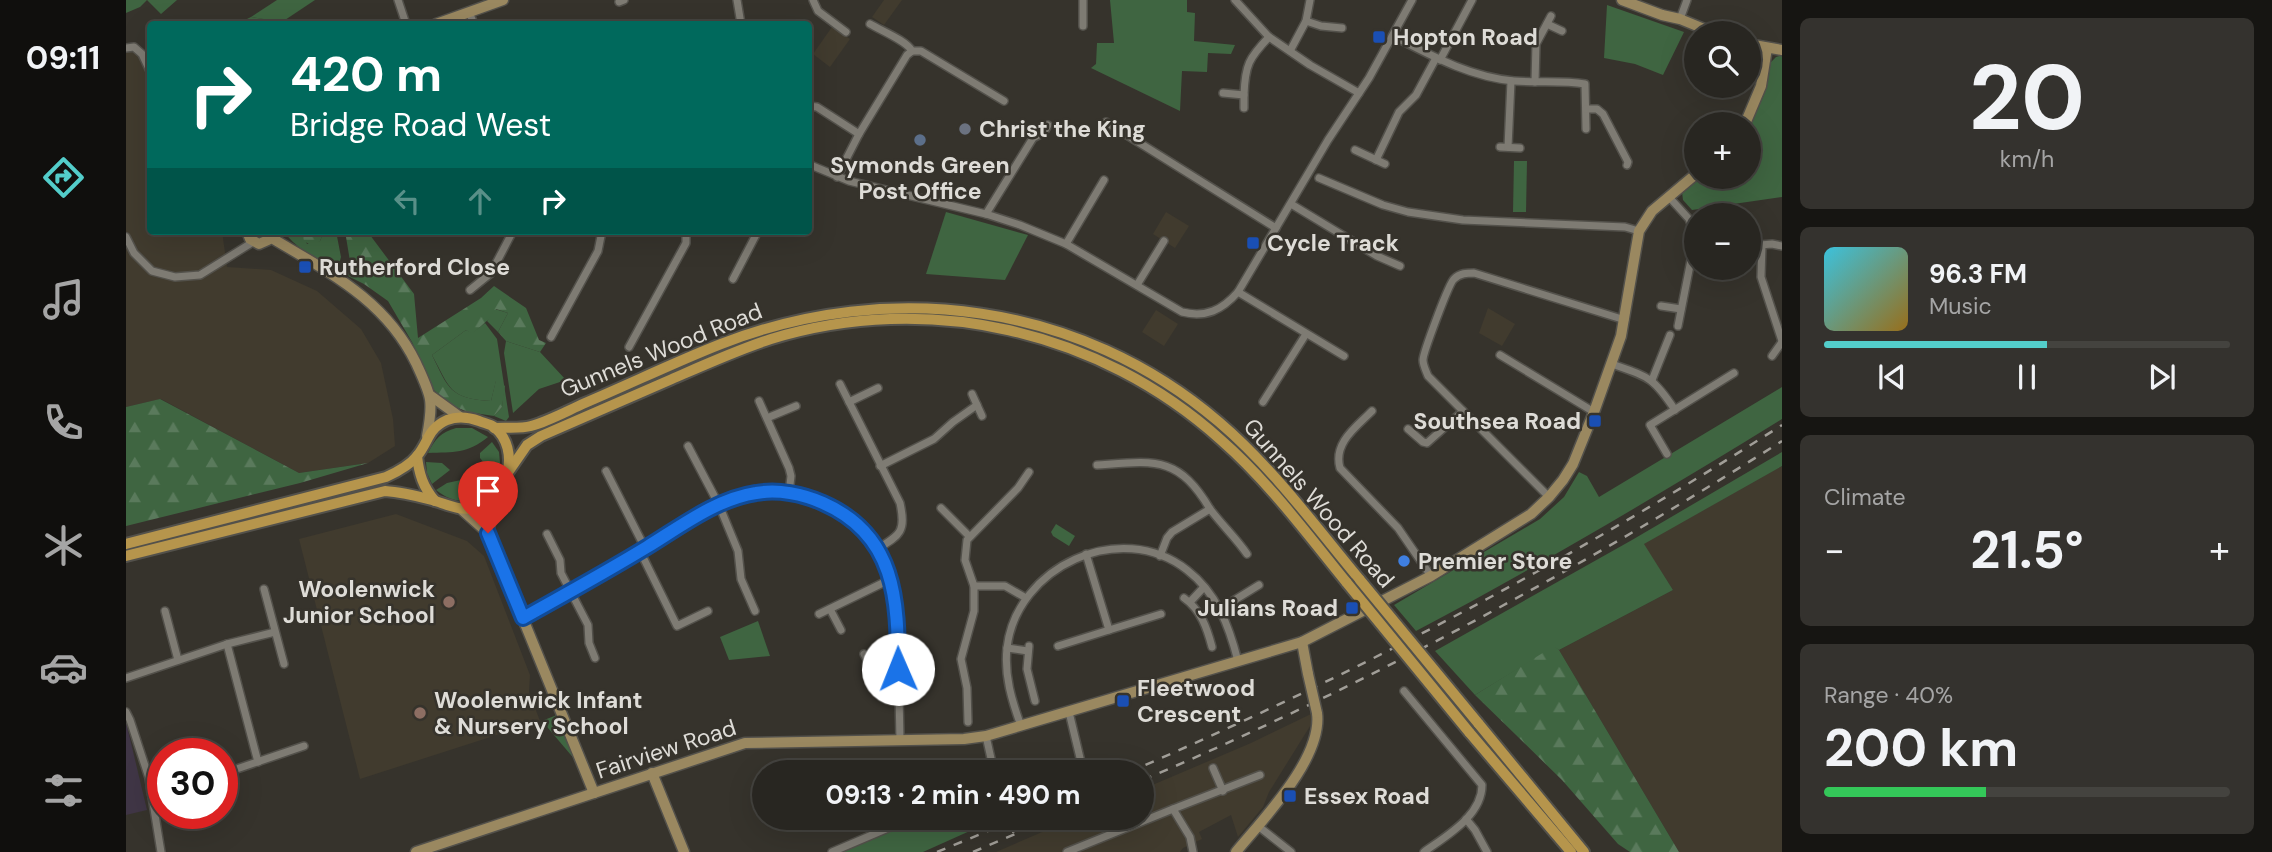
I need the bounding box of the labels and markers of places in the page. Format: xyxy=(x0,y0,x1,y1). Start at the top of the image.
place label: Hopton Road xyxy=(1393,22,1538,52)
marker: Hopton Road xyxy=(1371,29,1387,45)
place label: Christ the King xyxy=(979,114,1146,144)
marker: Christ the King xyxy=(957,121,973,137)
marker: Symonds Green Post Office xyxy=(912,132,928,148)
place label: Symonds Green Post Office xyxy=(830,150,1010,206)
place label: Cycle Track xyxy=(1267,228,1399,258)
marker: Cycle Track xyxy=(1245,235,1261,251)
place label: Rutherford Close xyxy=(319,252,510,282)
marker: Rutherford Close xyxy=(297,259,313,275)
place label: Southsea Road xyxy=(1413,406,1581,436)
marker: Southsea Road xyxy=(1587,413,1603,429)
pin xyxy=(458,461,518,533)
place label: Premier Store xyxy=(1418,546,1572,576)
marker: Premier Store xyxy=(1396,553,1412,569)
place label: Woolenwick Junior School xyxy=(283,574,435,630)
place label: Julians Road xyxy=(1197,593,1338,623)
marker: Woolenwick Junior School xyxy=(441,594,457,610)
marker: Julians Road xyxy=(1344,600,1360,616)
place label: Fleetwood Crescent xyxy=(1137,673,1255,729)
place label: Woolenwick Infant & Nursery School xyxy=(434,685,642,741)
marker: Fleetwood Crescent xyxy=(1115,693,1131,709)
marker: Woolenwick Infant & Nursery School xyxy=(412,705,428,721)
place label: Essex Road xyxy=(1304,781,1430,811)
marker: Essex Road xyxy=(1282,788,1298,804)

